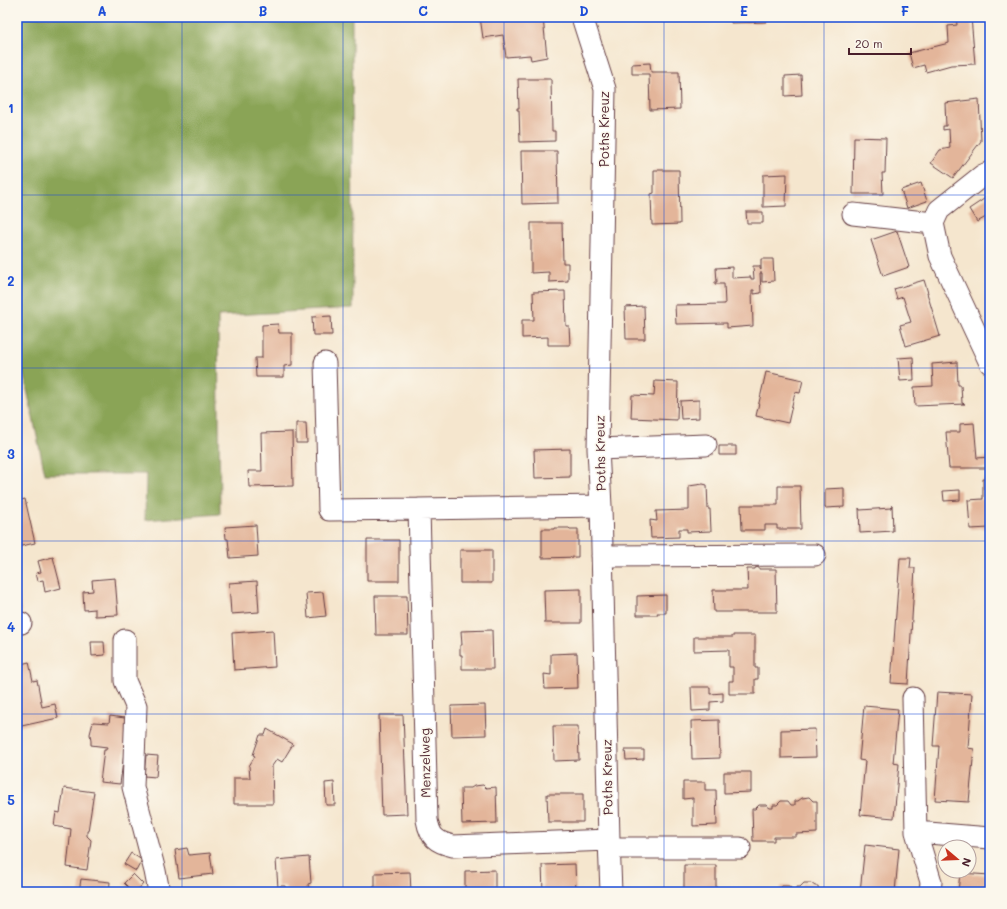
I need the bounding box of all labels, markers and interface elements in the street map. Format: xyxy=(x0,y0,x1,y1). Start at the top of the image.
text: A xyxy=(97,2,107,19)
text: B xyxy=(259,2,268,19)
text: C xyxy=(418,2,428,19)
text: D xyxy=(579,2,589,19)
text: E xyxy=(740,2,748,19)
text: F xyxy=(901,2,909,19)
scale bar xyxy=(849,30,911,56)
text: 20 m xyxy=(855,35,883,51)
street label: Poths Kreuz xyxy=(595,91,612,167)
text: 1 xyxy=(8,99,14,116)
text: 2 xyxy=(7,272,15,289)
street label: Poths Kreuz xyxy=(590,415,609,491)
text: 3 xyxy=(7,445,15,462)
text: 4 xyxy=(7,618,15,635)
street label: Menzelweg xyxy=(415,728,434,798)
street label: Poths Kreuz xyxy=(597,739,616,815)
text: 5 xyxy=(7,791,15,808)
north arrow xyxy=(937,839,977,879)
text: N xyxy=(958,856,975,869)

